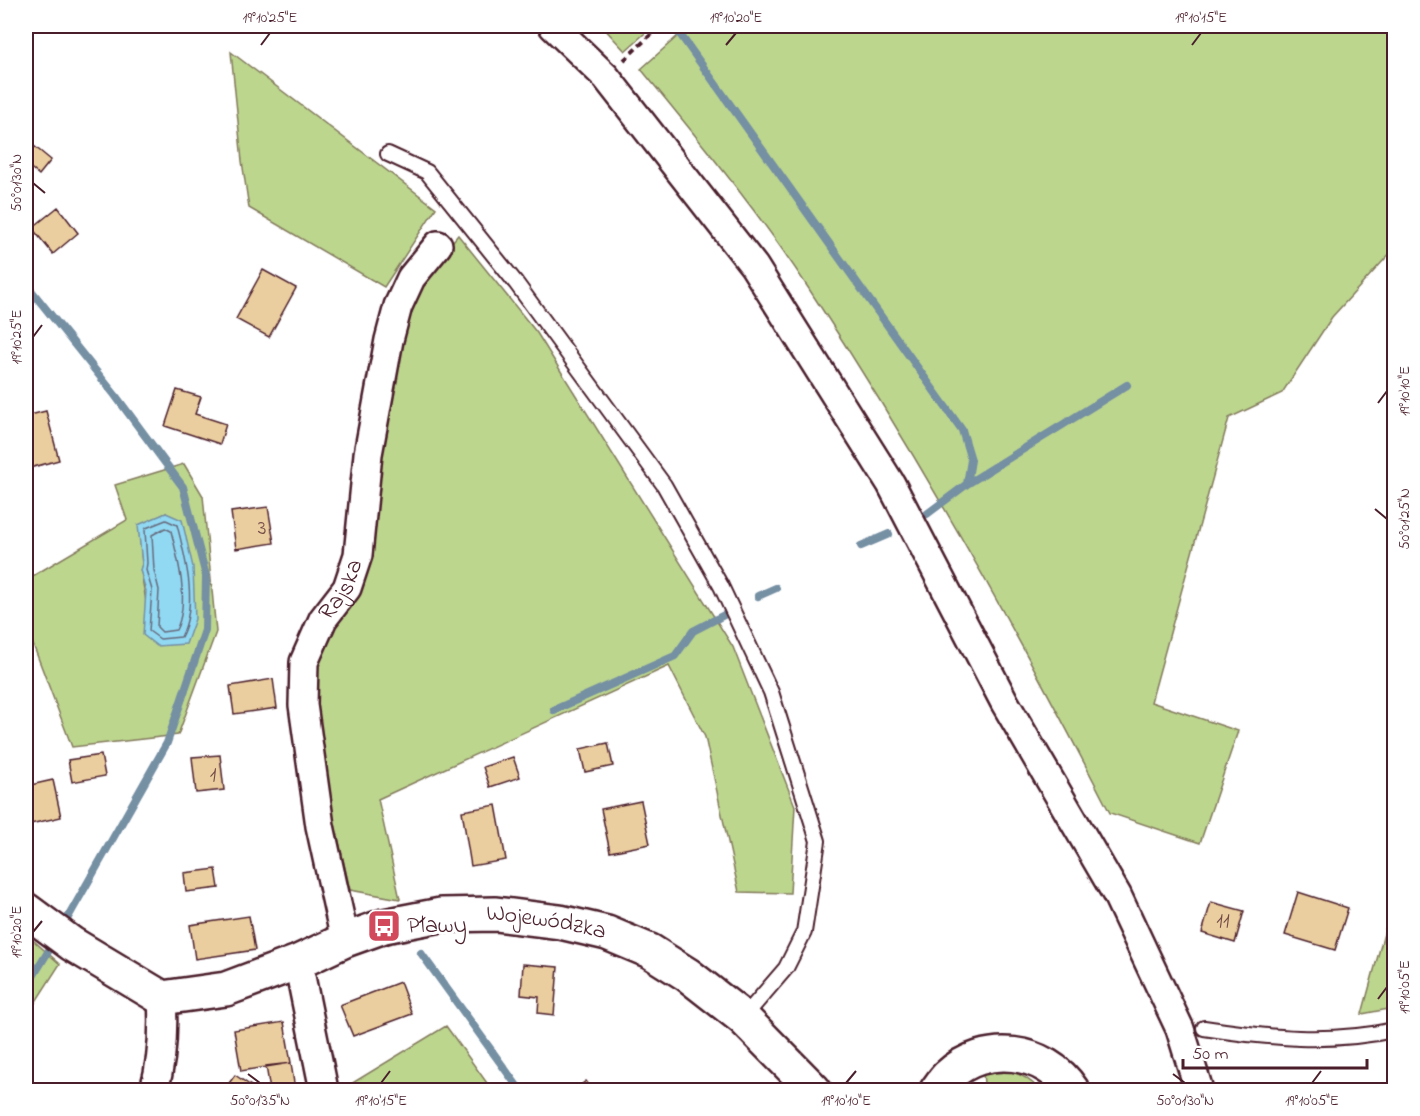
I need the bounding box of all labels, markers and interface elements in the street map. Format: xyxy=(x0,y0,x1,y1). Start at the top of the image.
text: 19°10'25"E xyxy=(243,7,297,29)
text: 19°10'20"E xyxy=(710,7,762,29)
text: 19°10'15"E xyxy=(1175,7,1227,29)
text: 50°01'30"N xyxy=(6,154,28,212)
text: 19°10'25"E xyxy=(6,310,28,364)
text: 19°10'10"E xyxy=(1394,366,1416,416)
text: 50°01'25"N xyxy=(1394,488,1416,550)
house number: 3 xyxy=(258,514,266,544)
street label: Rajska xyxy=(310,555,373,628)
house number: 1 xyxy=(210,761,217,791)
street label: Wojewódzka xyxy=(486,896,610,950)
text: 19°10'20"E xyxy=(6,906,28,958)
house number: 11 xyxy=(1216,907,1230,937)
bus stop icon: Pławy xyxy=(366,908,402,944)
place label: Pławy xyxy=(407,909,467,945)
text: 19°10'05"E xyxy=(1394,960,1416,1014)
scale bar xyxy=(1183,1032,1368,1070)
text: 50 m xyxy=(1192,1042,1229,1068)
text: 50°01'35"N xyxy=(230,1090,290,1112)
text: 19°10'15"E xyxy=(355,1090,407,1112)
text: 19°10'10"E xyxy=(821,1090,871,1112)
text: 50°01'30"N xyxy=(1156,1090,1214,1112)
text: 19°10'05"E xyxy=(1285,1090,1339,1112)

